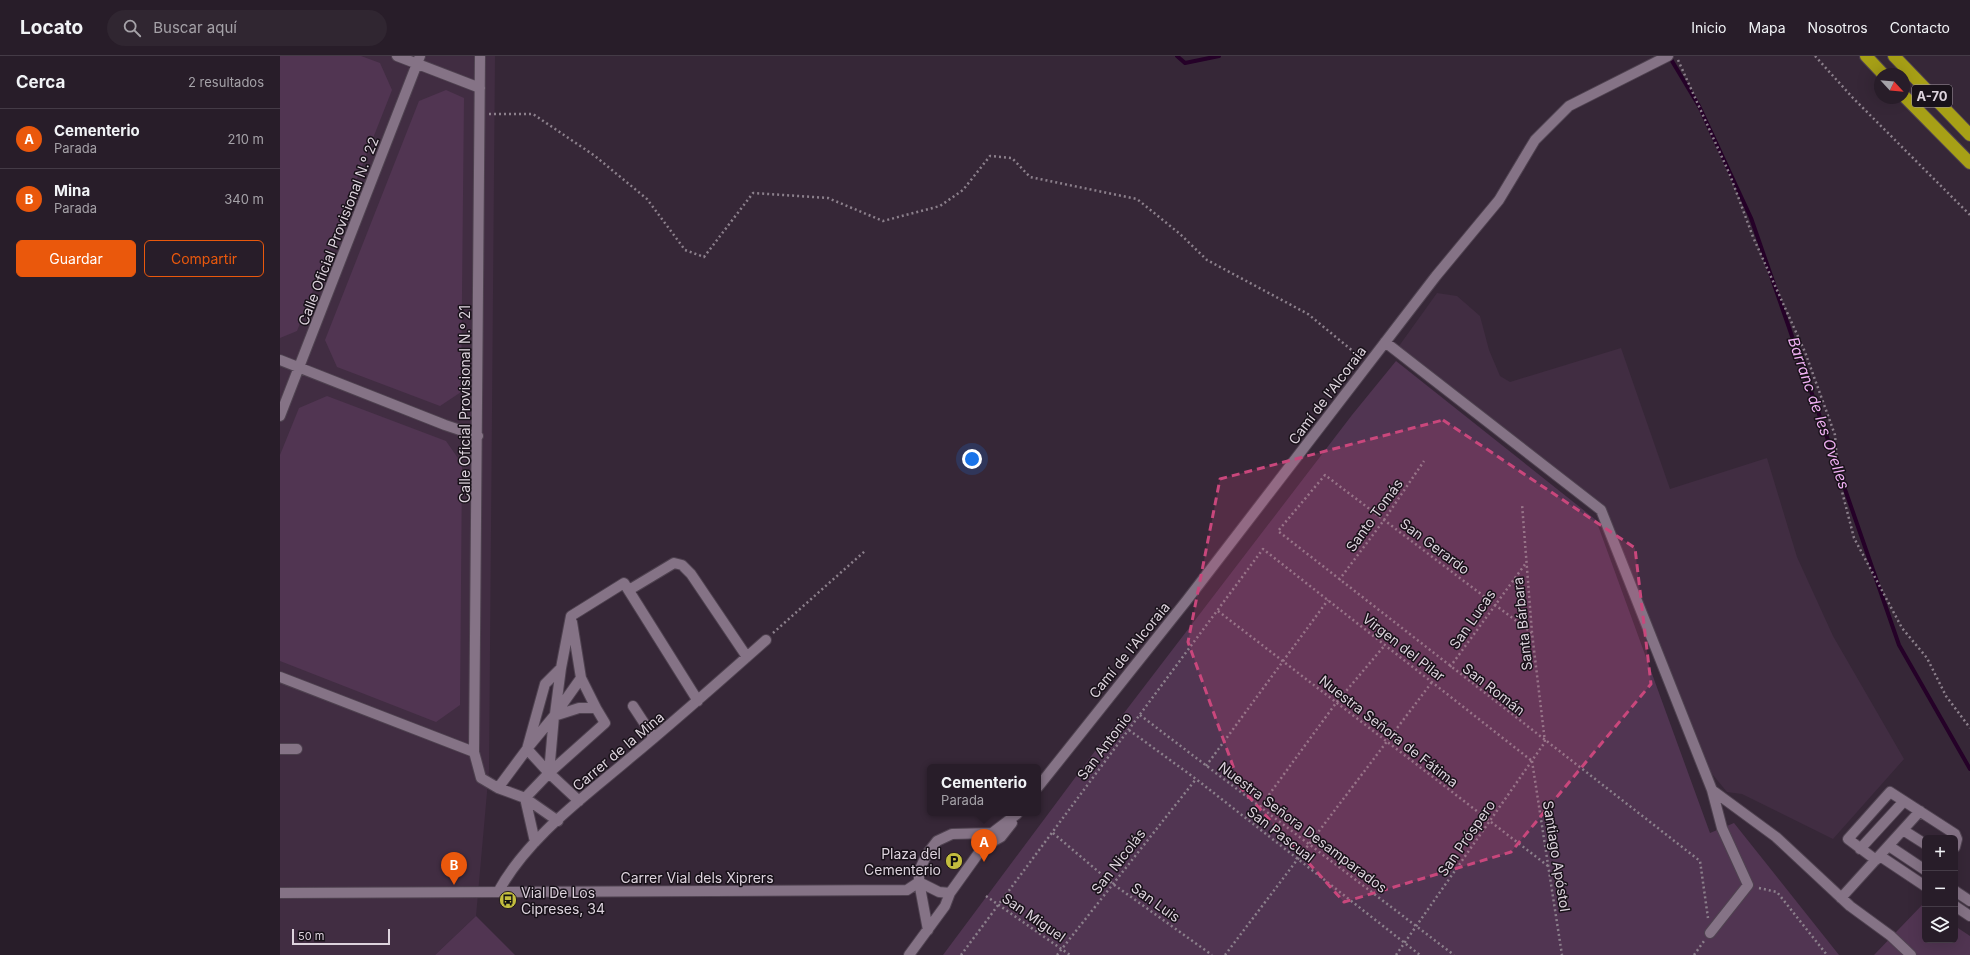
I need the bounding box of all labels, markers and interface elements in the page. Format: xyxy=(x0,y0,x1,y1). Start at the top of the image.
search box xyxy=(107,10,387,46)
text: Locato xyxy=(20,16,83,39)
icon: search xyxy=(121,17,143,39)
text: Buscar aquí xyxy=(153,18,237,37)
text: Inicio xyxy=(1691,19,1727,36)
text: Mapa xyxy=(1749,19,1786,36)
text: Nosotros xyxy=(1808,19,1868,36)
text: Contacto xyxy=(1890,19,1950,36)
north arrow xyxy=(1874,68,1910,104)
text: Cerca xyxy=(16,72,65,92)
text: 2 resultados xyxy=(188,74,264,90)
road number: A-70 xyxy=(1912,85,1952,107)
text: Cementerio xyxy=(54,121,140,140)
text: A xyxy=(24,131,34,147)
text: 210 m xyxy=(228,131,264,147)
street label: Calle Oficial Provisional N.º 22 xyxy=(294,134,382,328)
text: Parada xyxy=(54,140,97,156)
text: Mina xyxy=(54,181,90,200)
text: B xyxy=(25,191,33,207)
text: 340 m xyxy=(224,191,264,207)
text: Parada xyxy=(54,200,97,216)
button: Guardar xyxy=(16,240,136,277)
button: Compartir xyxy=(144,240,264,277)
street label: Calle Oficial Provisional N.º 21 xyxy=(456,305,473,503)
water label: Barranc de les Ovelles xyxy=(1784,334,1854,492)
street label: Camí de l'Alcoraia xyxy=(1285,342,1369,448)
your location xyxy=(962,449,982,469)
street label: Santo Tomás xyxy=(1342,475,1406,555)
street label: San Gerardo xyxy=(1397,514,1473,578)
street label: Santa Bárbara xyxy=(1509,576,1535,672)
street label: San Lucas xyxy=(1445,586,1499,652)
street label: Camí de l'Alcoraia xyxy=(1085,599,1173,701)
street label: Virgen del Pilar xyxy=(1359,610,1449,684)
street label: San Román xyxy=(1459,659,1529,719)
street label: Nuestra Señora de Fátima xyxy=(1316,672,1462,790)
street label: Carrer de la Mina xyxy=(569,708,667,794)
street label: San Antonio xyxy=(1073,709,1135,783)
street label: Nuestra Señora Desamparados xyxy=(1215,758,1391,896)
popup xyxy=(927,764,1041,816)
text: Cementerio xyxy=(941,773,1027,792)
text: Parada xyxy=(941,792,984,808)
street label: San Próspero xyxy=(1434,797,1498,879)
street label: Santiago Apóstol xyxy=(1540,799,1574,913)
street label: San Pascual xyxy=(1244,802,1318,866)
street label: San Nicolás xyxy=(1087,825,1149,897)
pin: A xyxy=(971,829,997,862)
map controls xyxy=(1922,835,1958,943)
button: + xyxy=(1922,835,1958,871)
place label: Plaza del Cementerio xyxy=(864,845,941,878)
parking icon: Plaza del Cementerio xyxy=(944,851,964,871)
pin: B xyxy=(441,852,467,885)
street label: Carrer Vial dels Xiprers xyxy=(620,869,774,886)
button: − xyxy=(1922,871,1958,907)
street label: San Luis xyxy=(1128,879,1184,925)
place label: Vial De Los Cipreses, 34 xyxy=(521,884,605,917)
street label: San Miguel xyxy=(999,889,1069,945)
bus stop icon: Vial De Los Cipreses, 34 xyxy=(498,890,518,910)
button: layers xyxy=(1922,907,1958,943)
scale bar xyxy=(292,927,390,946)
text: 50 m xyxy=(298,929,324,943)

